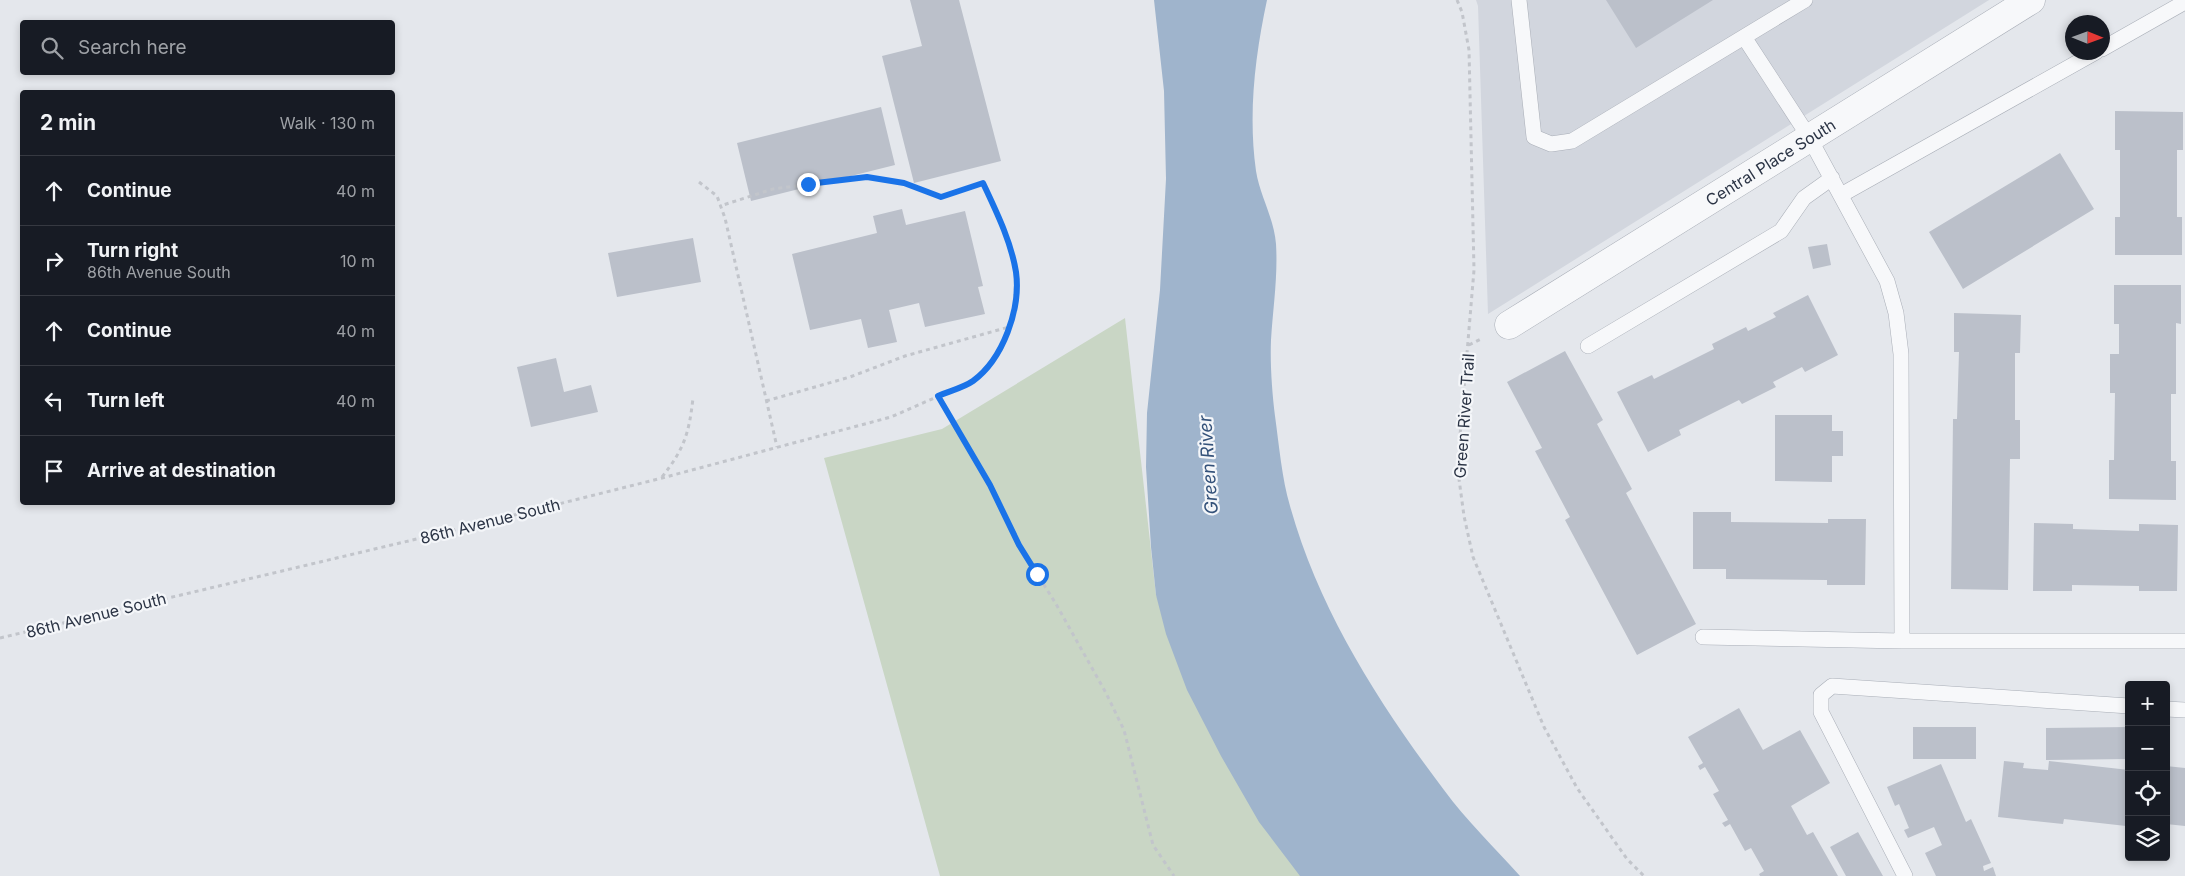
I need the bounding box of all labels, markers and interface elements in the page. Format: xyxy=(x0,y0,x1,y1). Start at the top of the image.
north arrow xyxy=(2065,15,2110,60)
search box xyxy=(20,20,395,75)
icon: search xyxy=(38,34,66,62)
text: Search here xyxy=(78,36,187,59)
text: 2 min xyxy=(40,110,96,135)
text: Walk · 130 m xyxy=(280,113,375,133)
street label: Central Place South xyxy=(1702,114,1839,210)
route end xyxy=(797,173,820,196)
icon: ahead xyxy=(40,177,68,205)
text: Continue xyxy=(87,179,172,202)
text: 40 m xyxy=(336,181,375,201)
text: Turn right xyxy=(87,239,178,262)
icon: right xyxy=(40,247,68,275)
text: 10 m xyxy=(340,251,375,271)
text: 86th Avenue South xyxy=(87,262,231,282)
icon: ahead xyxy=(40,317,68,345)
text: Continue xyxy=(87,319,172,342)
text: 40 m xyxy=(336,321,375,341)
street label: Green River Trail xyxy=(1450,353,1478,479)
icon: left xyxy=(40,387,68,415)
text: Turn left xyxy=(87,389,165,412)
text: 40 m xyxy=(336,391,375,411)
water label: Green River xyxy=(1194,414,1222,515)
icon: arrive xyxy=(40,457,68,485)
text: Arrive at destination xyxy=(87,459,276,482)
street label: 86th Avenue South xyxy=(418,494,562,548)
route start xyxy=(1026,563,1049,586)
street label: 86th Avenue South xyxy=(24,588,168,642)
map controls xyxy=(2125,681,2170,861)
button: + xyxy=(2125,681,2170,726)
button: − xyxy=(2125,726,2170,771)
button: locate xyxy=(2125,771,2170,816)
button: layers xyxy=(2125,816,2170,861)

